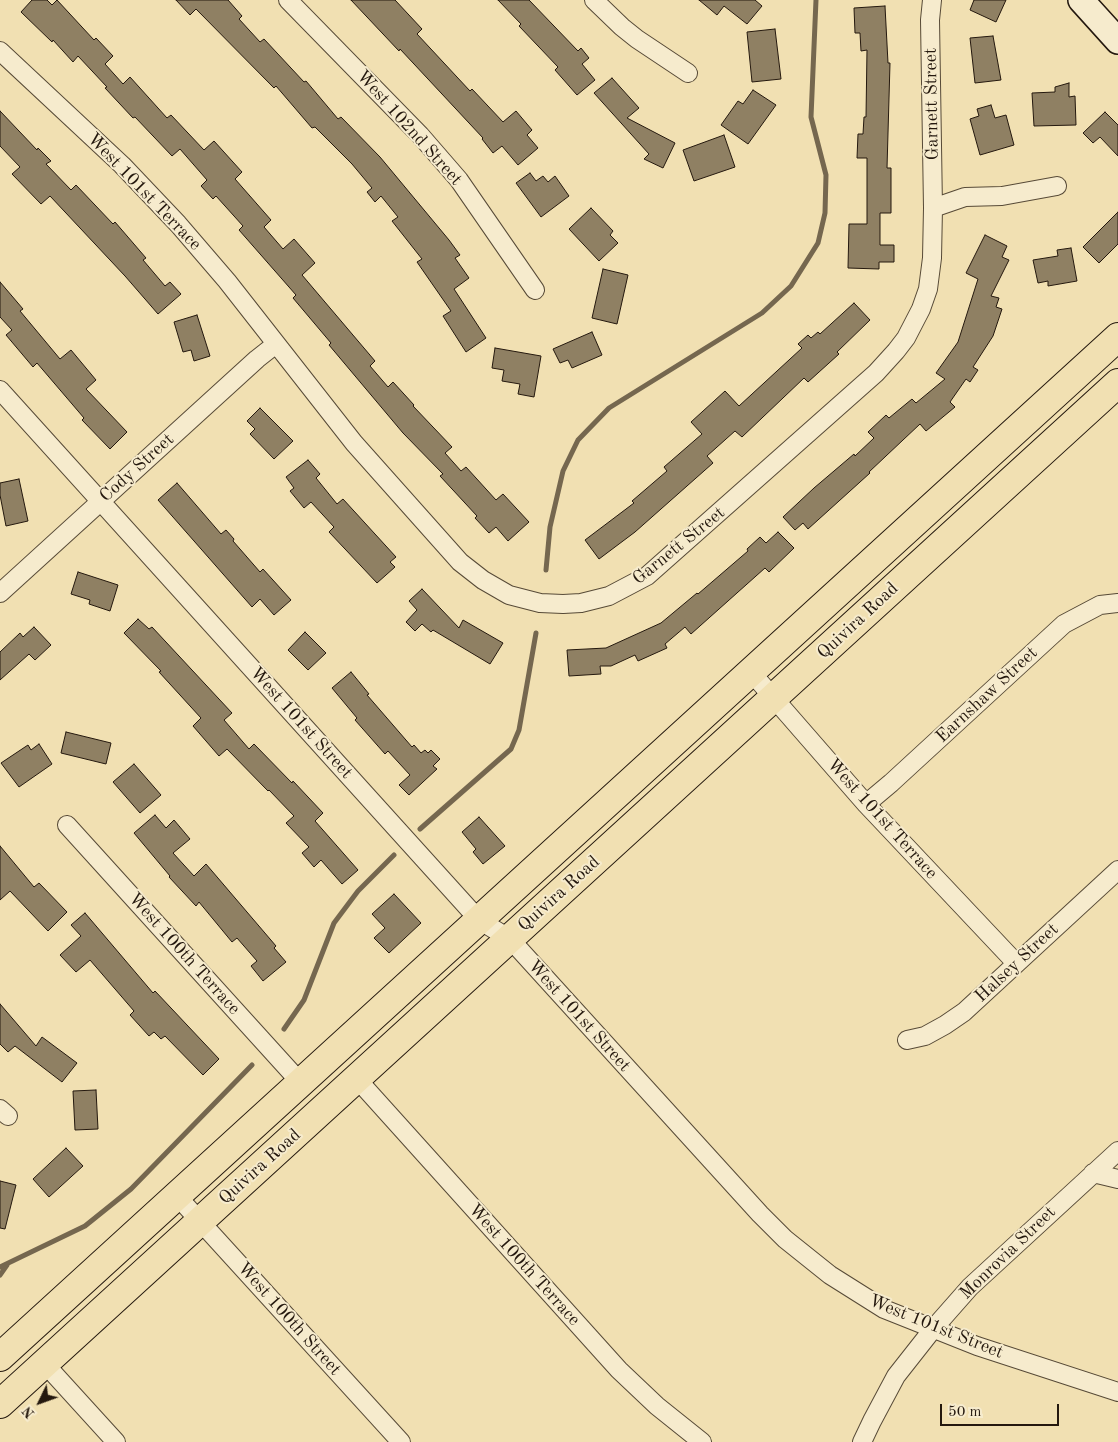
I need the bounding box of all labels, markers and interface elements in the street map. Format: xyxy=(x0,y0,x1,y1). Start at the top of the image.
street label: Garnett Street xyxy=(920,48,944,160)
street label: West 102nd Street xyxy=(351,66,467,190)
street label: West 101st Terrace xyxy=(82,129,206,255)
street label: Cody Street xyxy=(95,429,179,507)
street label: Garnett Street xyxy=(628,502,730,590)
street label: Quivira Road xyxy=(813,578,903,664)
street label: Earnshaw Street xyxy=(932,642,1042,748)
street label: West 101st Street xyxy=(245,663,357,783)
street label: West 101st Terrace xyxy=(822,754,942,884)
street label: Quivira Road xyxy=(514,852,604,936)
street label: West 100th Terrace xyxy=(123,888,245,1020)
street label: Halsey Street xyxy=(971,919,1063,1007)
street label: West 101st Street xyxy=(523,956,635,1076)
street label: Quivira Road xyxy=(215,1125,305,1209)
street label: West 100th Terrace xyxy=(463,1199,585,1331)
street label: Monrovia Street xyxy=(955,1202,1061,1304)
street label: West 100th Street xyxy=(232,1258,346,1380)
street label: West 101st Street xyxy=(866,1290,1006,1364)
north arrow xyxy=(15,1377,65,1427)
scale bar xyxy=(943,1394,1062,1426)
text: N xyxy=(20,1403,38,1421)
text: 50 m xyxy=(948,1405,982,1420)

